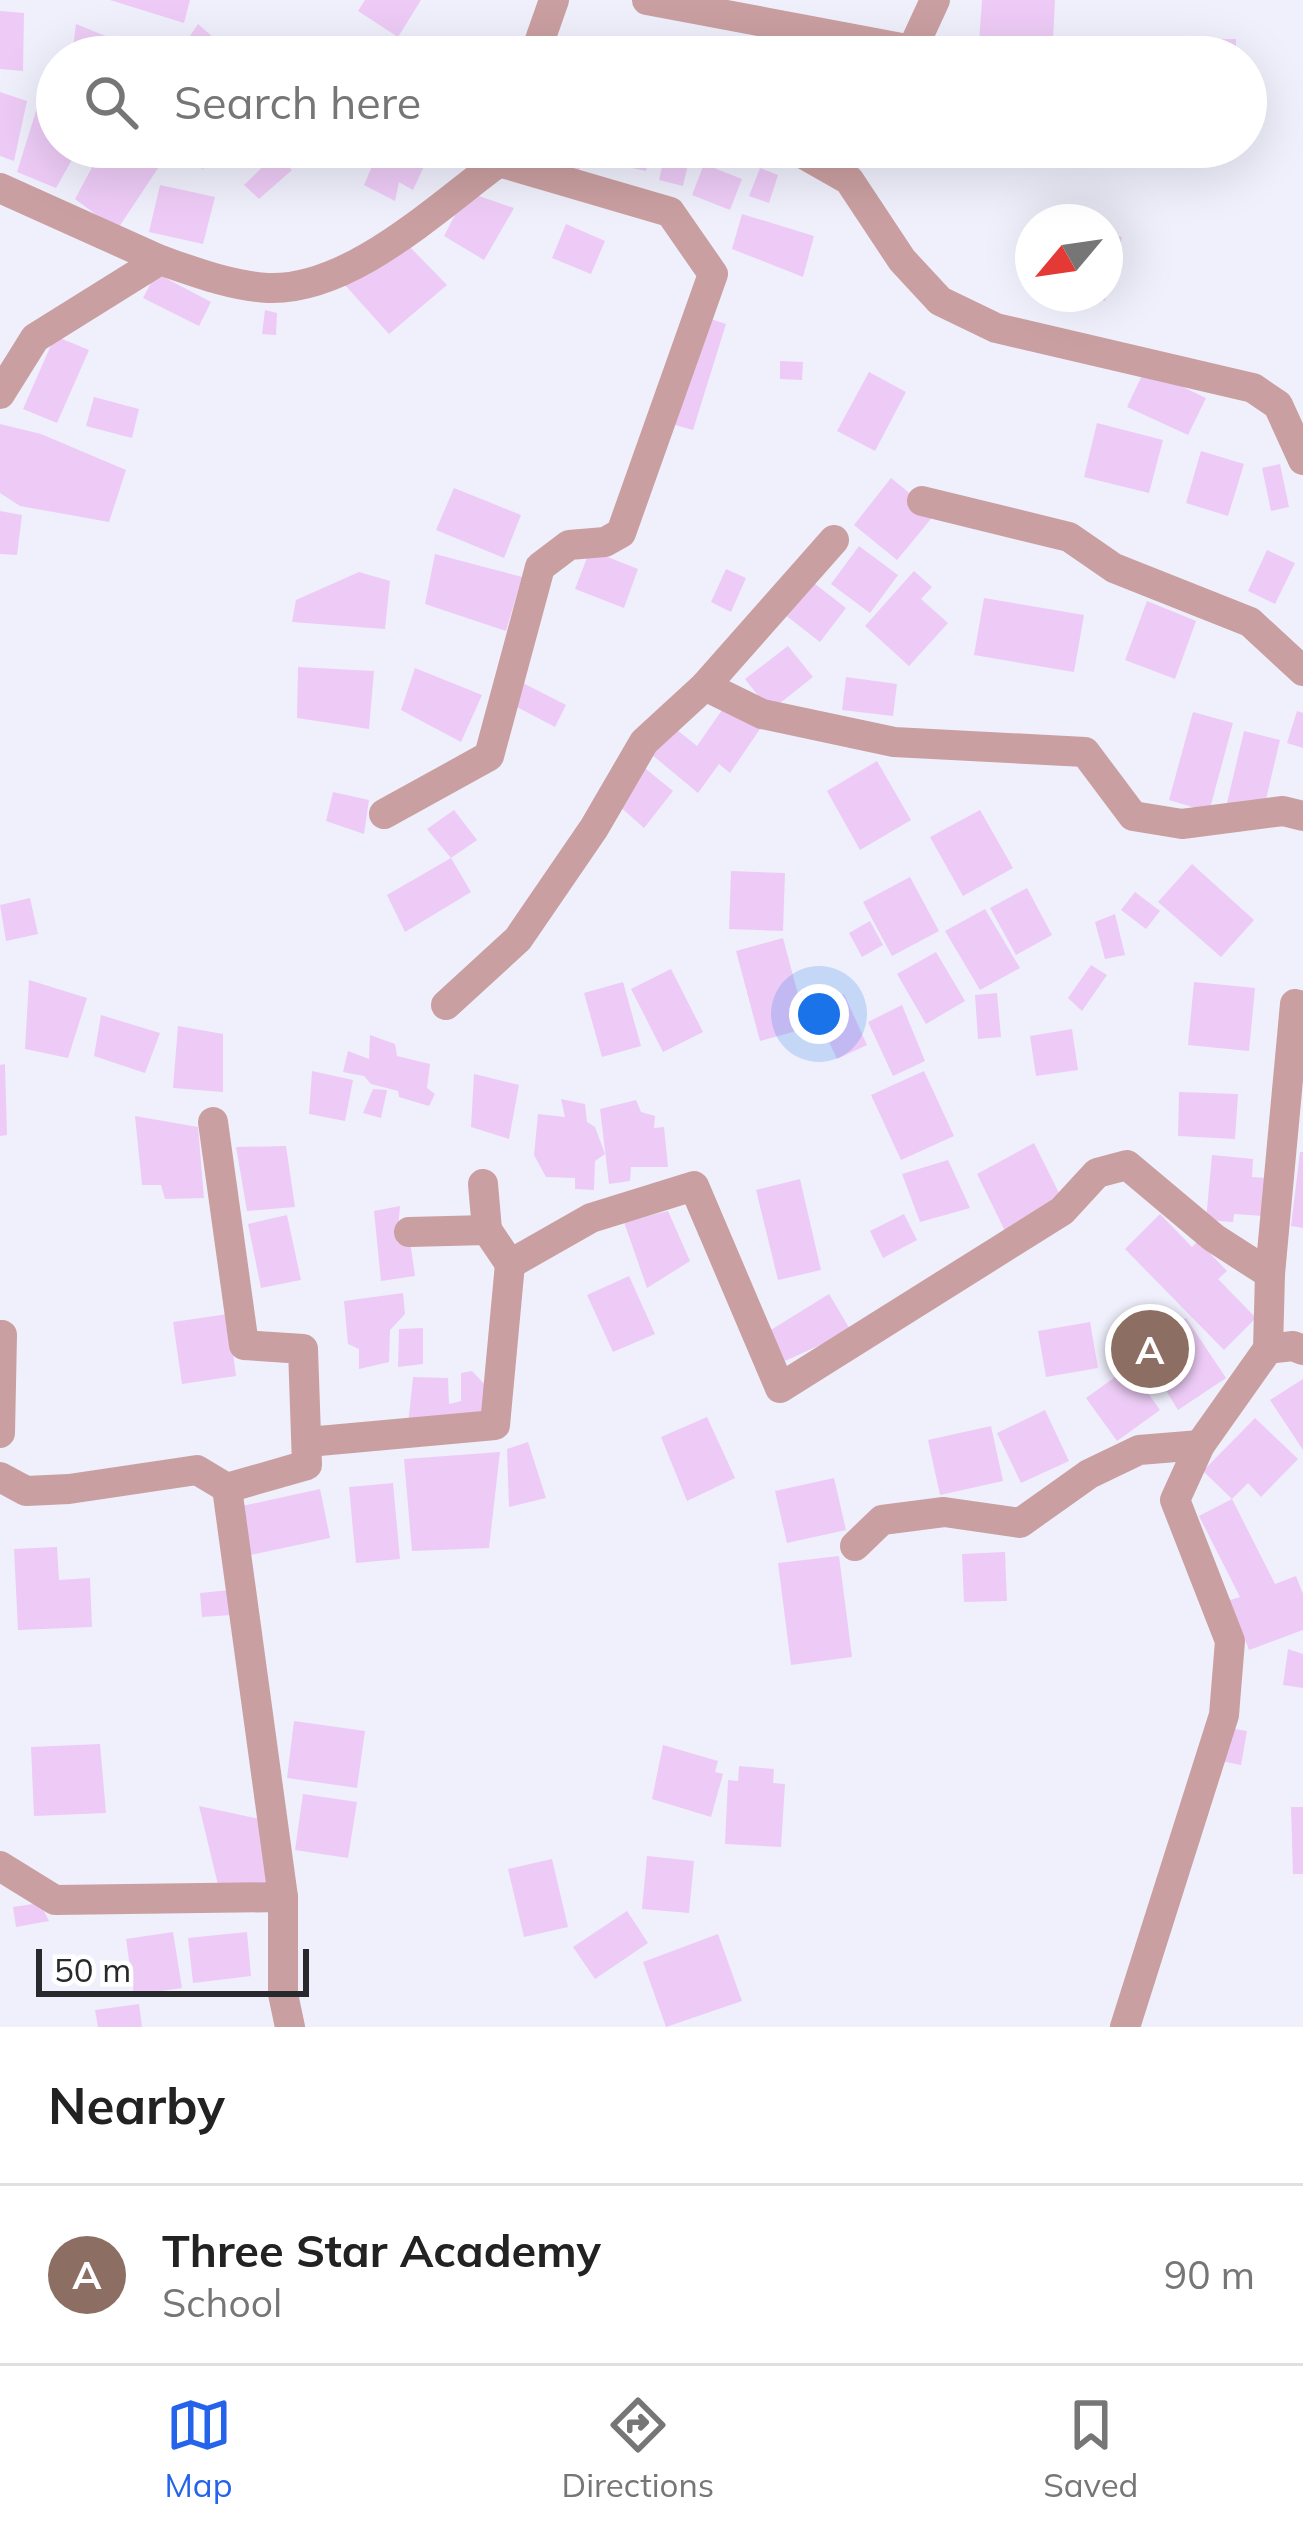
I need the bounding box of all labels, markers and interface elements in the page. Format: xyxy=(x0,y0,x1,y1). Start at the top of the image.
search box xyxy=(36,36,1267,168)
icon: search xyxy=(78,69,144,135)
text: Search here xyxy=(174,74,421,130)
north arrow xyxy=(1015,204,1123,312)
your location xyxy=(789,984,849,1044)
pin: A xyxy=(1111,1304,1189,1394)
scale bar xyxy=(36,1943,309,1996)
text: 50 m xyxy=(54,1949,131,1990)
text: Nearby xyxy=(48,2073,225,2137)
text: Three Star Academy xyxy=(162,2222,601,2278)
text: A xyxy=(72,2250,102,2299)
text: 90 m xyxy=(1164,2250,1255,2299)
text: School xyxy=(162,2278,282,2327)
tab: Map xyxy=(165,2392,232,2505)
tab: Directions xyxy=(562,2392,714,2505)
tab: Saved xyxy=(1043,2392,1138,2505)

